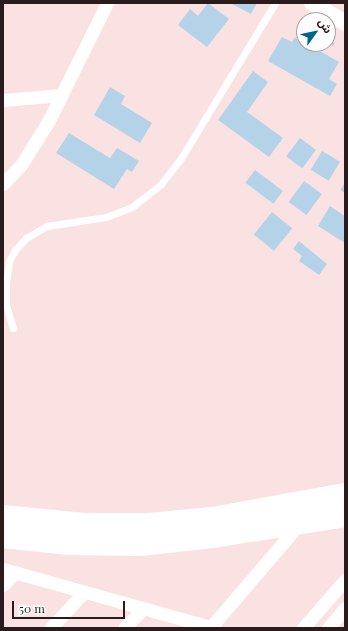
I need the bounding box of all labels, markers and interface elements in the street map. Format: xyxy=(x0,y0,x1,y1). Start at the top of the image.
north arrow xyxy=(296,12,336,52)
text: ش xyxy=(315,15,336,36)
scale bar xyxy=(14,593,127,619)
text: 50 m xyxy=(19,600,45,616)

